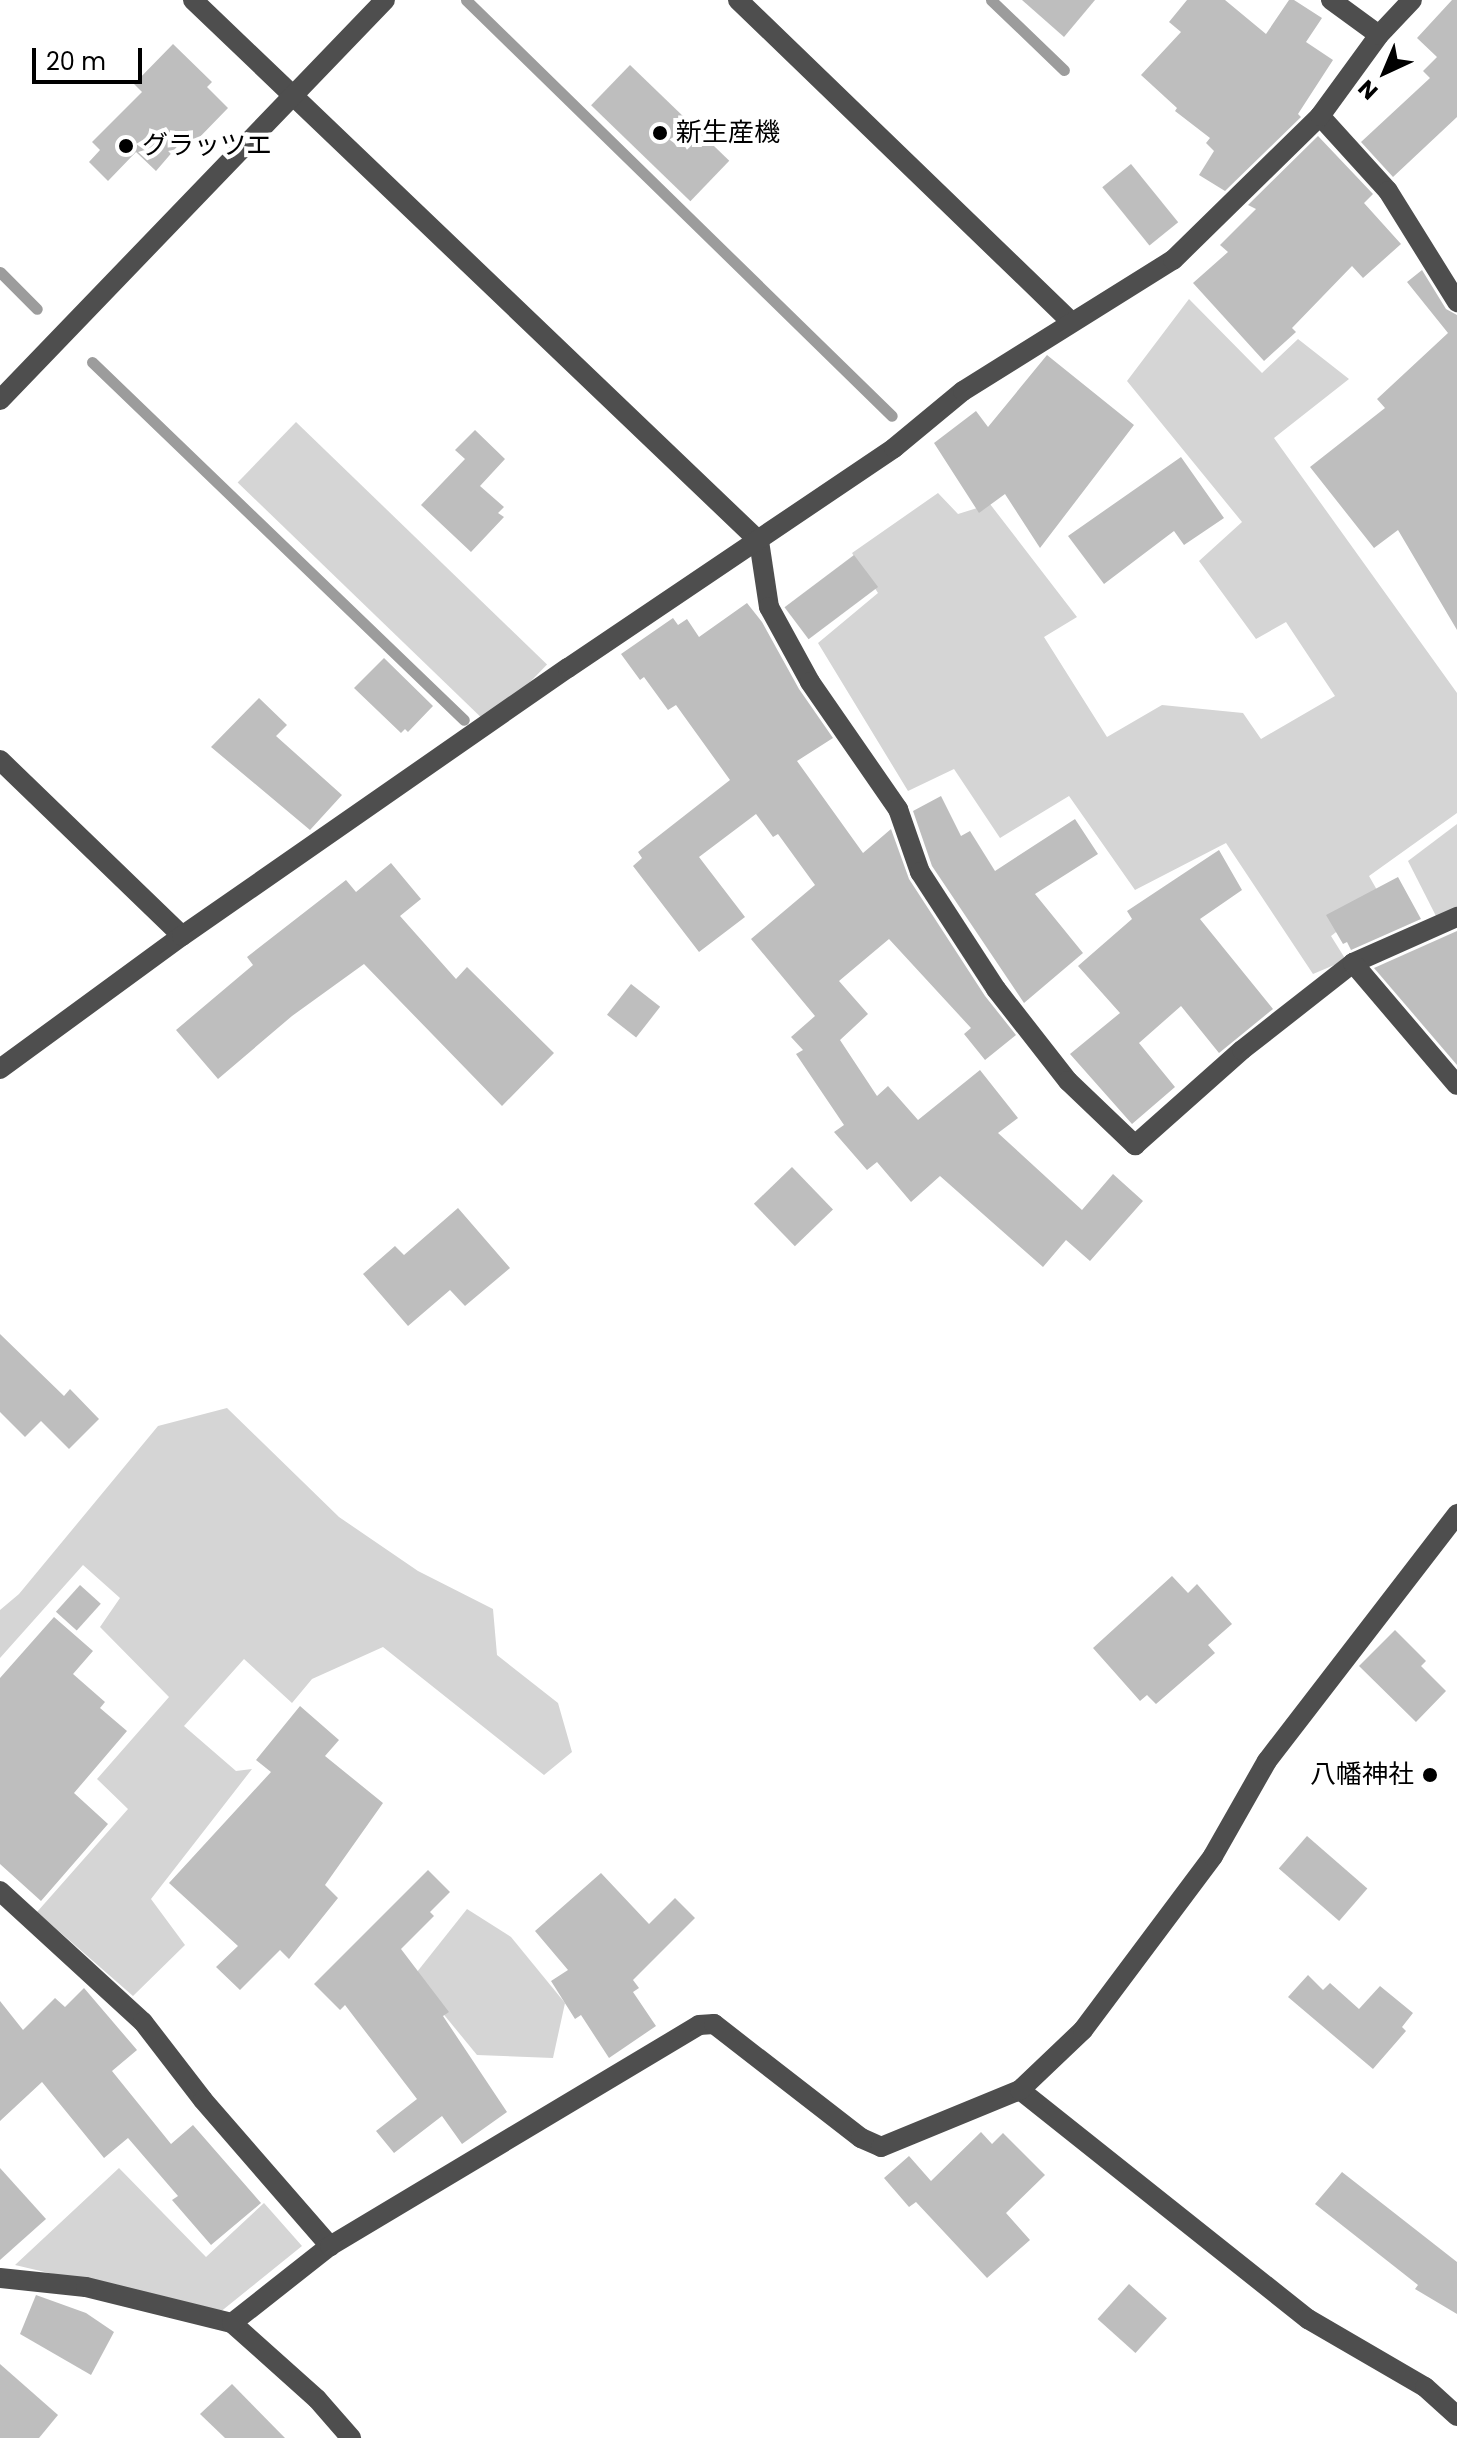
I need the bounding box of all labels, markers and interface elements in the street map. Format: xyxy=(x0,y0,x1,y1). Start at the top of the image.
scale bar xyxy=(36,32,146,82)
north arrow xyxy=(1345,32,1425,112)
text: 20 m xyxy=(46,45,106,78)
text: N xyxy=(1351,73,1385,107)
place label: 新生産機 xyxy=(676,117,780,149)
marker: 新生産機 xyxy=(651,124,669,142)
place label: グラッツエ xyxy=(142,130,272,162)
marker: グラッツエ xyxy=(117,137,135,155)
place label: 八幡神社 xyxy=(1310,1759,1414,1791)
marker: 八幡神社 xyxy=(1421,1766,1439,1784)

